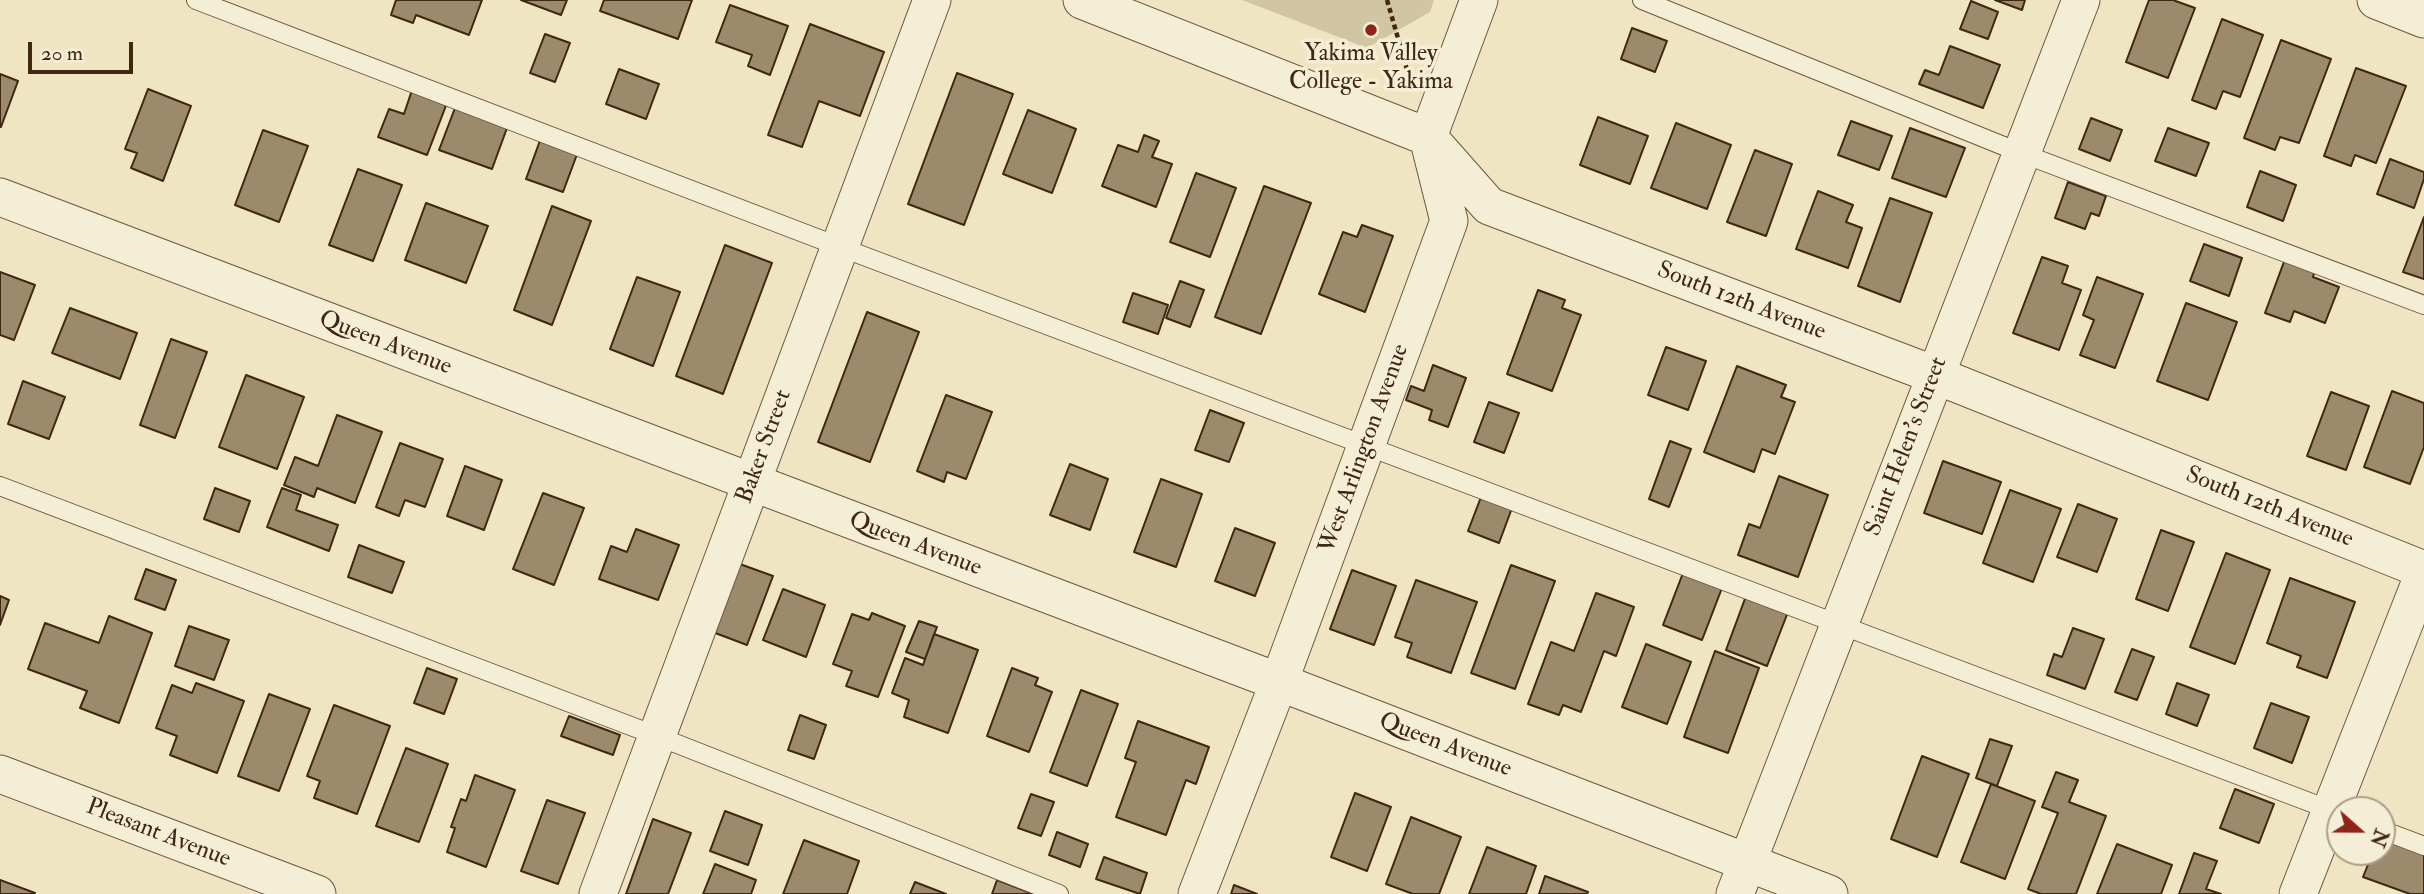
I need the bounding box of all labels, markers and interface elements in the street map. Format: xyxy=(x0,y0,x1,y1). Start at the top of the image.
marker: Yakima Valley College - Yakima xyxy=(1363,22,1379,38)
scale bar xyxy=(32,28,136,72)
text: 20 m xyxy=(41,40,83,67)
place label: Yakima Valley College - Yakima xyxy=(1289,41,1453,97)
street label: South 12th Avenue xyxy=(1653,257,1829,347)
street label: Queen Avenue xyxy=(315,306,455,382)
street label: West Arlington Avenue xyxy=(1314,341,1416,557)
street label: Saint Helen's Street xyxy=(1860,353,1954,541)
street label: Baker Street xyxy=(731,386,799,508)
street label: South 12th Avenue xyxy=(2181,461,2357,555)
street label: Queen Avenue xyxy=(845,507,985,583)
street label: Queen Avenue xyxy=(1375,708,1515,784)
street label: Pleasant Avenue xyxy=(82,793,234,875)
north arrow xyxy=(2326,796,2396,866)
text: N xyxy=(2364,826,2393,850)

